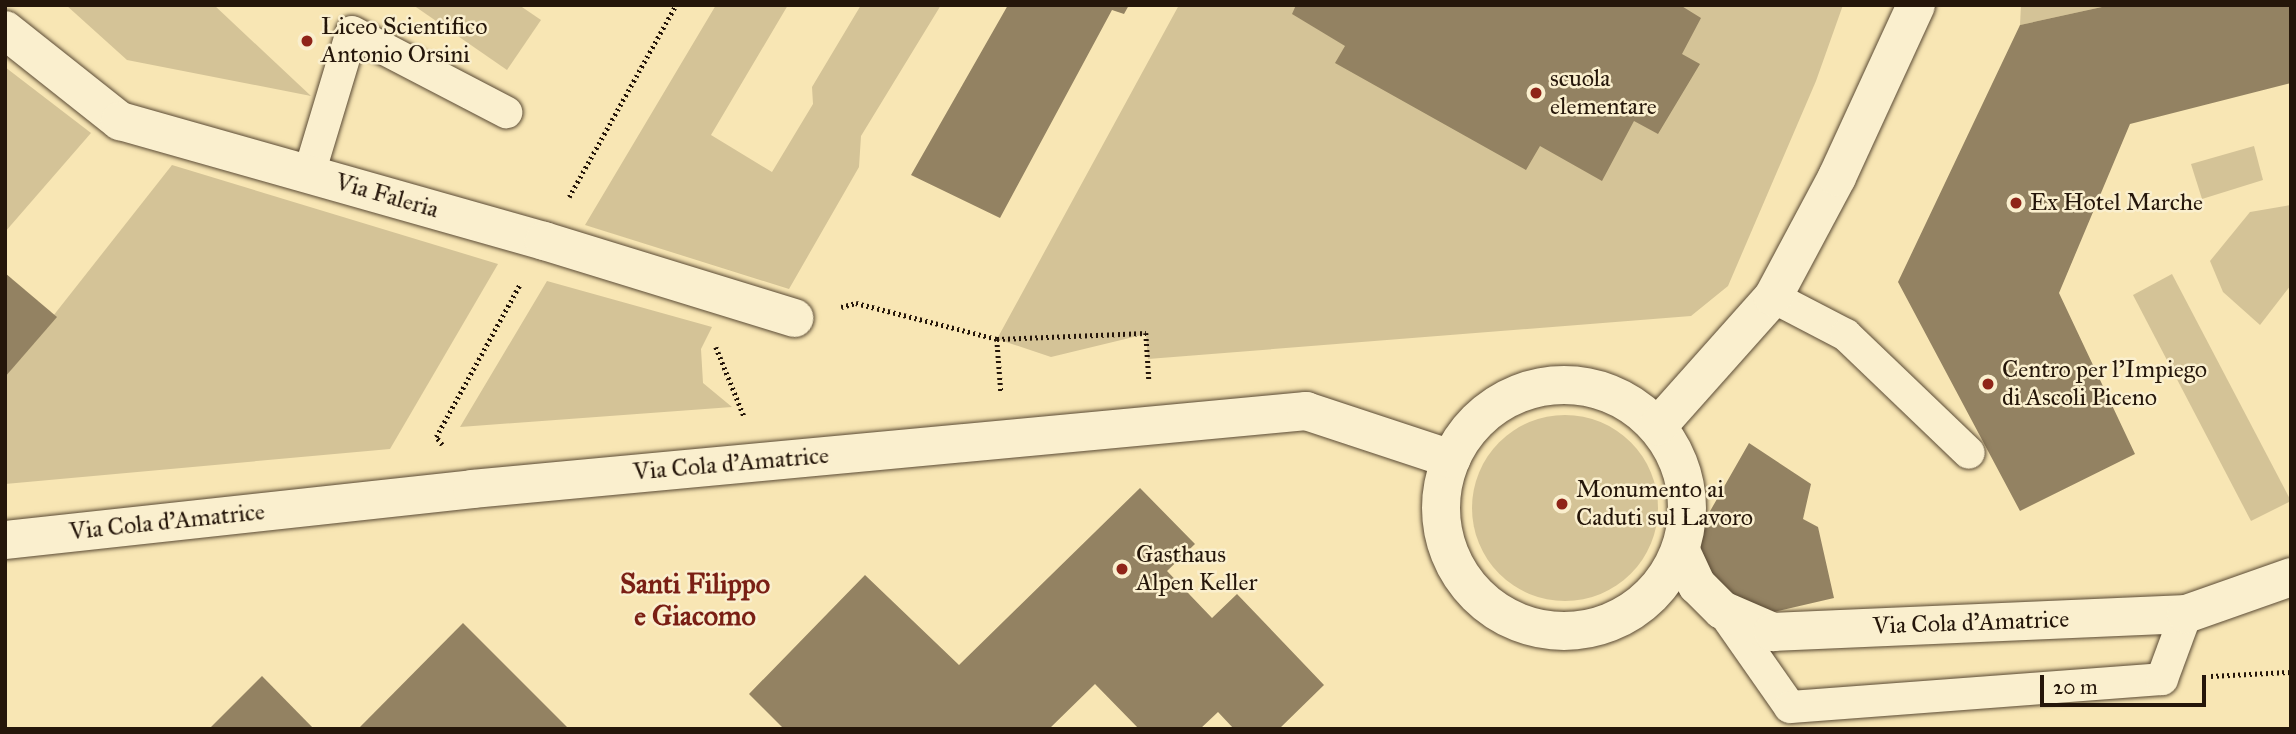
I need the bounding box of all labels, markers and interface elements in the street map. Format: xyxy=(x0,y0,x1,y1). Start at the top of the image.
place label: Liceo Scientifico Antonio Orsini xyxy=(321,13,488,69)
marker: Liceo Scientifico Antonio Orsini xyxy=(299,33,315,49)
place label: scuola elementare xyxy=(1550,65,1657,121)
marker: scuola elementare xyxy=(1528,85,1544,101)
street label: Via Faleria xyxy=(332,168,442,224)
place label: Ex Hotel Marche xyxy=(2030,189,2203,217)
marker: Ex Hotel Marche xyxy=(2008,195,2024,211)
place label: Centro per l'Impiego di Ascoli Piceno xyxy=(2002,356,2207,412)
marker: Centro per l'Impiego di Ascoli Piceno xyxy=(1980,376,1996,392)
street label: Via Cola d'Amatrice xyxy=(632,441,830,487)
place label: Monumento ai Caduti sul Lavoro xyxy=(1576,476,1753,532)
marker: Monumento ai Caduti sul Lavoro xyxy=(1554,496,1570,512)
street label: Via Cola d'Amatrice xyxy=(68,497,266,547)
place label: Gasthaus Alpen Keller xyxy=(1136,541,1257,597)
marker: Gasthaus Alpen Keller xyxy=(1114,561,1130,577)
district label: Santi Filippo e Giacomo xyxy=(620,567,770,633)
street label: Via Cola d'Amatrice xyxy=(1872,605,2070,641)
scale bar xyxy=(2044,660,2210,704)
text: 20 m xyxy=(2053,674,2098,700)

